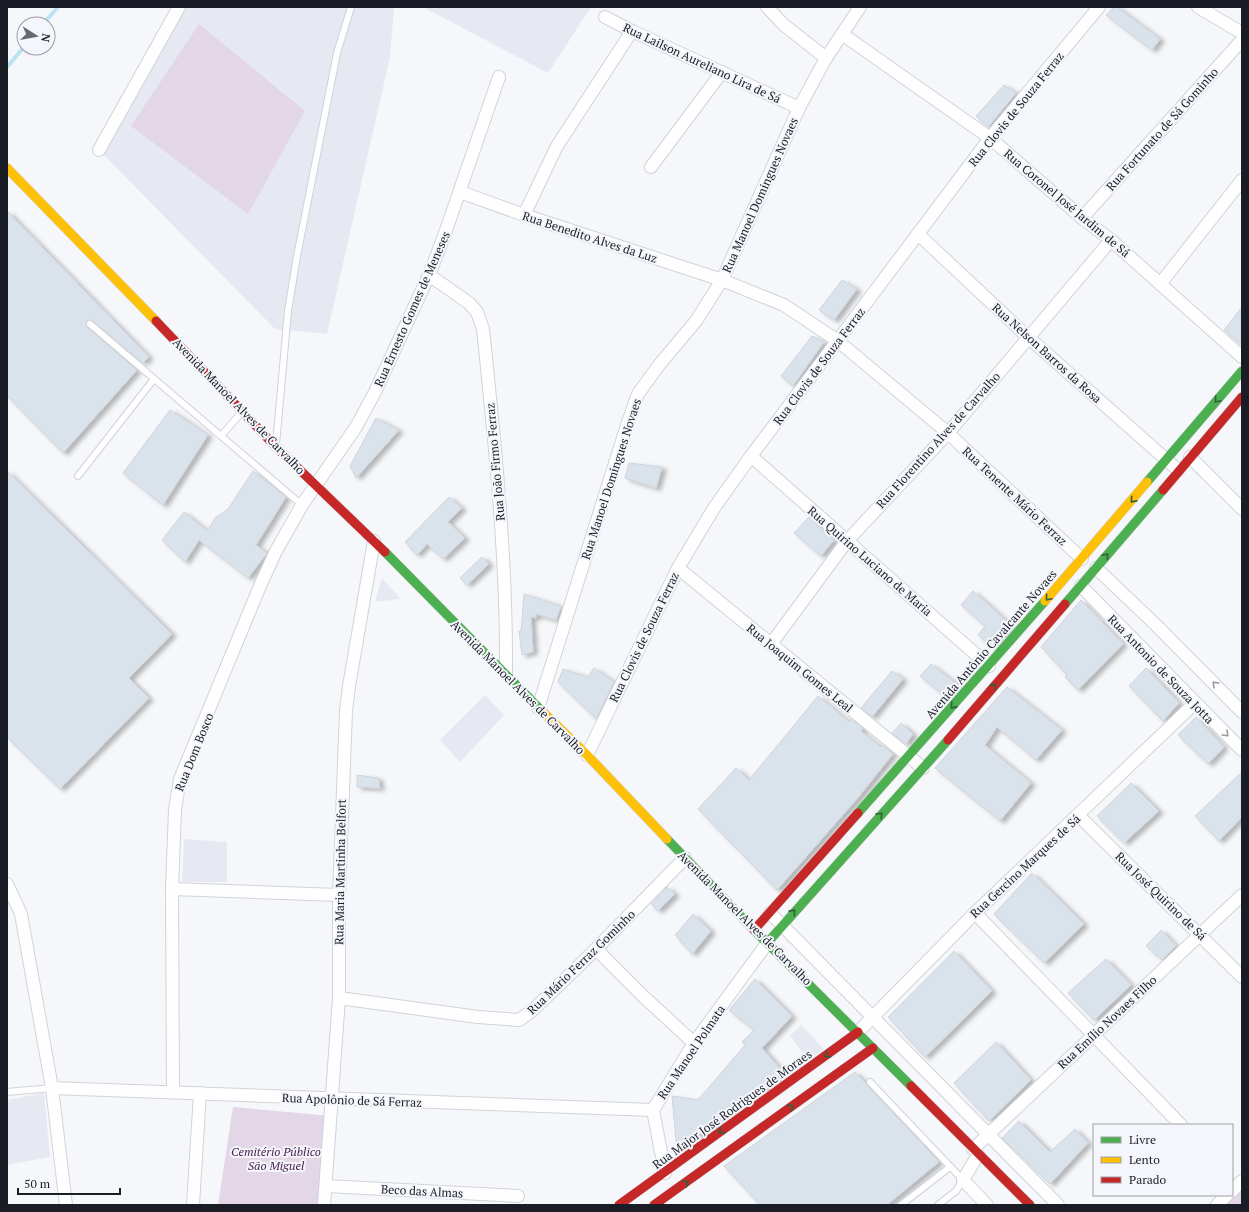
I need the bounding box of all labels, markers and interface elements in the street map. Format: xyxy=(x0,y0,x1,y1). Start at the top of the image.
north arrow xyxy=(16,16,56,56)
street label: Rua Lailson Aureliano Lira de Sá xyxy=(621,20,783,106)
text: N xyxy=(38,32,53,44)
street label: Rua Clovis de Souza Ferraz xyxy=(965,49,1067,169)
street label: Rua Fortunato de Sá Gominho xyxy=(1103,64,1222,194)
street label: Rua Manoel Domingues Novaes xyxy=(719,115,801,275)
street label: Rua Coronel José Jardim de Sá xyxy=(1001,146,1133,260)
street label: Rua Benedito Alves da Luz xyxy=(521,208,659,266)
street label: Rua Ernesto Gomes de Meneses xyxy=(371,229,453,389)
street label: Rua Nelson Barros da Rosa xyxy=(989,300,1105,406)
street label: Rua Clovis de Souza Ferraz xyxy=(770,304,868,428)
street label: Avenida Manoel Alves de Carvalho xyxy=(170,335,308,478)
street label: Rua Florentino Alves de Carvalho xyxy=(873,369,1003,511)
one-way arrow xyxy=(1214,396,1221,403)
street label: Rua Manoel Domingues Novaes xyxy=(578,397,644,561)
street label: Rua João Firmo Ferraz xyxy=(482,402,508,522)
street label: Rua Tenente Mário Ferraz xyxy=(959,444,1071,549)
one-way arrow xyxy=(1131,495,1138,502)
street label: Rua Quirino Luciano de Maria xyxy=(805,503,935,619)
one-way arrow xyxy=(1102,554,1109,561)
street label: Avenida Antônio Cavalcante Novaes xyxy=(922,566,1060,722)
street label: Rua Clovis de Souza Ferraz xyxy=(606,569,682,705)
one-way arrow xyxy=(1045,593,1053,601)
street label: Rua Antonio de Souza Jotta xyxy=(1105,611,1217,727)
street label: Avenida Manoel Alves de Carvalho xyxy=(448,617,588,757)
street label: Rua Joaquim Gomes Leal xyxy=(744,621,856,716)
one-way arrow xyxy=(1212,681,1220,689)
one-way arrow xyxy=(989,684,996,691)
one-way arrow xyxy=(950,701,958,709)
street label: Rua Dom Bosco xyxy=(171,710,217,793)
one-way arrow xyxy=(1221,729,1229,737)
street label: Rua Maria Martinha Belfort xyxy=(331,798,349,945)
street label: Rua Gercino Marques de Sá xyxy=(967,811,1083,921)
one-way arrow xyxy=(875,812,883,820)
street label: Avenida Manoel Alves de Carvalho xyxy=(675,848,815,988)
street label: Rua José Quirino de Sá xyxy=(1112,849,1210,943)
street label: Rua Mário Ferraz Gominho xyxy=(524,906,638,1017)
one-way arrow xyxy=(789,910,796,917)
street label: Rua Emílio Novaes Filho xyxy=(1054,972,1160,1072)
street label: Rua Manoel Polmata xyxy=(654,1002,728,1102)
street label: Rua Major José Rodrigues de Moraes xyxy=(649,1046,815,1172)
one-way arrow xyxy=(824,1050,831,1057)
street label: Rua Apolônio de Sá Ferraz xyxy=(282,1090,422,1110)
one-way arrow xyxy=(787,1105,794,1112)
legend xyxy=(1093,1124,1233,1196)
one-way arrow xyxy=(719,1127,726,1134)
text: Livre xyxy=(1129,1132,1156,1147)
park label: Cemitério Público São Miguel xyxy=(231,1144,321,1173)
text: Lento xyxy=(1129,1152,1160,1167)
scale bar xyxy=(18,1170,120,1196)
text: Parado xyxy=(1129,1172,1167,1187)
text: 50 m xyxy=(24,1176,51,1191)
street label: Beco das Almas xyxy=(380,1181,464,1201)
one-way arrow xyxy=(681,1181,688,1188)

